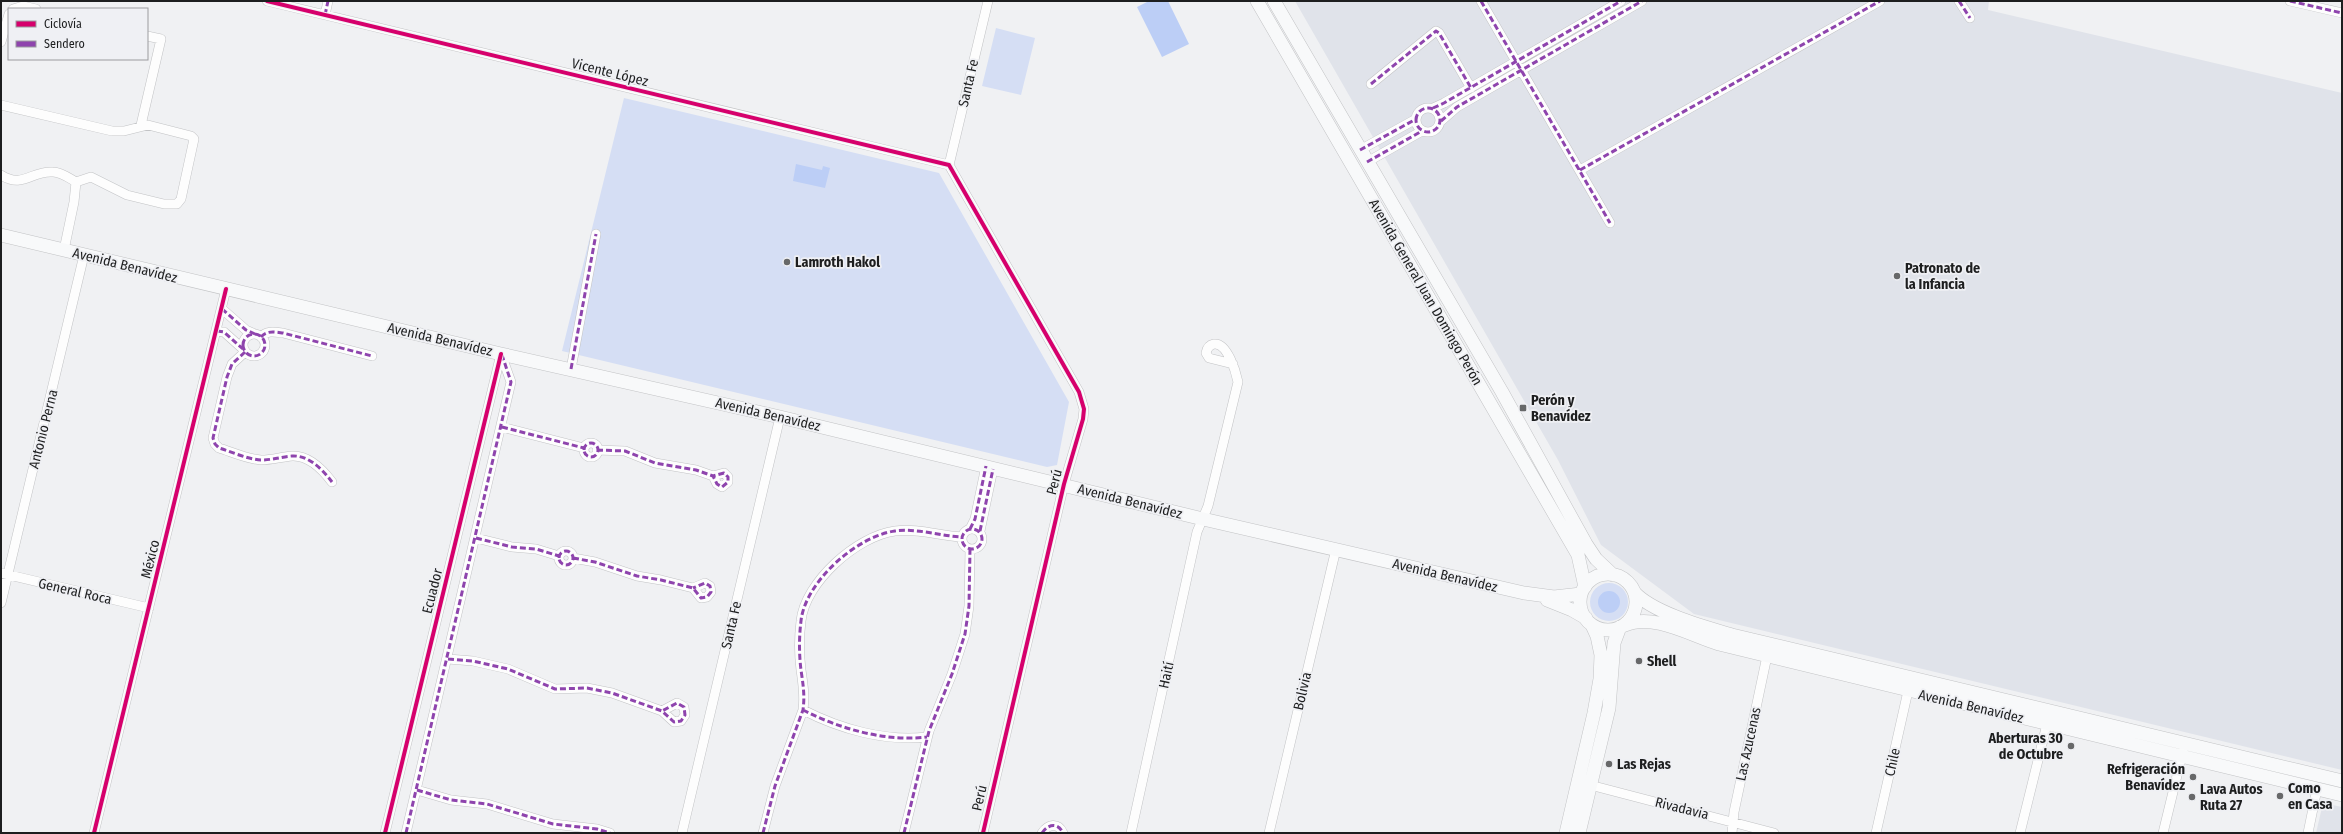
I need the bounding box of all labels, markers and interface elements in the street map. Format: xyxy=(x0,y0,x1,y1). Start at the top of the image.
legend xyxy=(8,8,148,60)
text: Ciclovía xyxy=(44,17,82,31)
text: Sendero xyxy=(44,37,85,51)
street label: Vicente López xyxy=(570,55,650,90)
street label: Santa Fe xyxy=(955,58,982,109)
street label: Avenida General Juan Domingo Perón xyxy=(1365,196,1486,388)
street label: Avenida Benavídez xyxy=(71,244,179,287)
place label: Lamroth Hakol xyxy=(795,254,880,271)
marker: Lamroth Hakol xyxy=(782,257,792,267)
place label: Patronato de la Infancia xyxy=(1905,260,1980,293)
marker: Patronato de la Infancia xyxy=(1892,271,1902,281)
street label: Avenida Benavídez xyxy=(386,319,494,360)
street label: Antonio Perna xyxy=(25,388,62,470)
place label: Perón y Benavídez xyxy=(1531,392,1591,425)
street label: Avenida Benavídez xyxy=(714,394,822,435)
marker: Perón y Benavídez xyxy=(1518,403,1528,413)
street label: Perú xyxy=(1043,467,1066,497)
street label: Avenida Benavídez xyxy=(1076,480,1184,523)
street label: México xyxy=(137,538,164,580)
street label: Avenida Benavídez xyxy=(1391,555,1499,596)
street label: Ecuador xyxy=(419,567,446,616)
street label: General Roca xyxy=(36,575,113,608)
street label: Santa Fe xyxy=(718,600,745,651)
place label: Shell xyxy=(1647,653,1677,670)
marker: Shell xyxy=(1634,656,1644,666)
street label: Haití xyxy=(1155,660,1178,690)
street label: Bolivia xyxy=(1290,670,1315,712)
street label: Avenida Benavídez xyxy=(1917,686,2025,727)
street label: Las Azucenas xyxy=(1732,706,1765,783)
place label: Aberturas 30 de Octubre xyxy=(1987,730,2063,763)
marker: Aberturas 30 de Octubre xyxy=(2066,741,2076,751)
street label: Chile xyxy=(1881,746,1904,778)
place label: Las Rejas xyxy=(1617,756,1671,773)
marker: Las Rejas xyxy=(1604,759,1614,769)
place label: Refrigeración Benavídez xyxy=(2107,761,2185,794)
marker: Refrigeración Benavídez xyxy=(2188,772,2198,782)
place label: Como en Casa xyxy=(2288,780,2332,813)
place label: Lava Autos Ruta 27 xyxy=(2200,781,2263,814)
street label: Perú xyxy=(968,784,991,813)
marker: Como en Casa xyxy=(2275,791,2285,801)
marker: Lava Autos Ruta 27 xyxy=(2187,792,2197,802)
street label: Rivadavia xyxy=(1653,794,1711,823)

